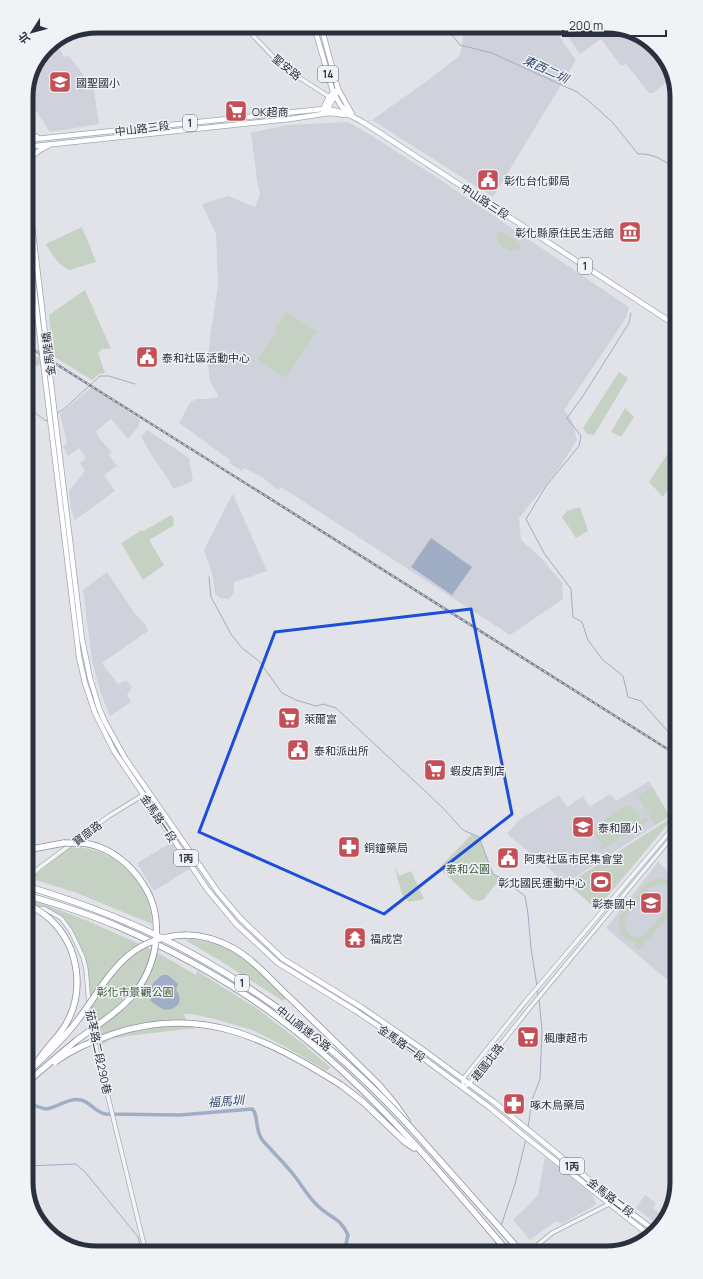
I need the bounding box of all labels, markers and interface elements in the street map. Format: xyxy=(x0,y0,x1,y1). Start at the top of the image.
north arrow xyxy=(12,12,52,52)
scale bar xyxy=(563,12,666,38)
text: 200 m xyxy=(569,17,603,34)
text: 北 xyxy=(14,29,33,47)
street label: 聖安路 xyxy=(269,51,305,83)
water label: 東西二圳 xyxy=(521,51,573,88)
road number: 14 xyxy=(318,66,338,82)
school or university icon: 國聖國小 xyxy=(47,69,73,95)
place label: 國聖國小 xyxy=(76,75,120,90)
supermarket icon: OK超商 xyxy=(223,98,249,124)
place label: OK超商 xyxy=(252,104,289,119)
road number: 1 xyxy=(183,115,197,131)
street label: 中山路三段 xyxy=(114,117,170,139)
public building icon: 彰化台化郵局 xyxy=(475,167,501,193)
place label: 彰化台化郵局 xyxy=(504,173,570,188)
street label: 中山路三段 xyxy=(458,180,512,222)
museum icon: 彰化縣原住民生活館 xyxy=(617,219,643,245)
place label: 彰化縣原住民生活館 xyxy=(515,225,614,240)
road number: 1 xyxy=(578,258,592,274)
street label: 金馬陸橋 xyxy=(38,331,58,377)
public building icon: 泰和社區活動中心 xyxy=(134,344,160,370)
place label: 泰和社區活動中心 xyxy=(162,350,250,365)
supermarket icon: 萊爾富 xyxy=(276,705,302,731)
place label: 萊爾富 xyxy=(304,711,337,726)
public building icon: 泰和派出所 xyxy=(285,737,311,763)
place label: 泰和派出所 xyxy=(314,743,369,758)
supermarket icon: 蝦皮店到店 xyxy=(422,757,448,783)
place label: 蝦皮店到店 xyxy=(450,763,505,778)
street label: 金馬路一段 xyxy=(137,791,181,845)
school or university icon: 泰和國小 xyxy=(570,814,596,840)
street label: 寶廍路 xyxy=(69,817,105,849)
place label: 泰和國小 xyxy=(598,820,642,835)
pharmacy icon: 銅鐘藥局 xyxy=(336,834,362,860)
place label: 銅鐘藥局 xyxy=(364,840,408,855)
public building icon: 阿夷社區市民集會堂 xyxy=(495,845,521,871)
road number: 1丙 xyxy=(174,850,198,866)
place label: 阿夷社區市民集會堂 xyxy=(524,851,623,866)
park label: 泰和公園 xyxy=(446,861,490,876)
sports icon: 彰北國民運動中心 xyxy=(588,869,614,895)
place label: 彰北國民運動中心 xyxy=(498,875,586,890)
school or university icon: 彰泰國中 xyxy=(638,890,664,916)
place label: 彰泰國中 xyxy=(592,896,636,911)
temple icon: 福成宮 xyxy=(342,925,368,951)
place label: 福成宮 xyxy=(370,931,403,946)
road number: 1 xyxy=(235,975,249,991)
park label: 彰化市景觀公園 xyxy=(97,984,174,999)
street label: 中山高速公路 xyxy=(273,1002,335,1054)
street label: 茄苳路二段290巷 xyxy=(83,1008,115,1096)
street label: 金馬路一段 xyxy=(375,1021,429,1065)
supermarket icon: 楓康超市 xyxy=(515,1024,541,1050)
place label: 楓康超市 xyxy=(544,1030,588,1045)
street label: 建國北路 xyxy=(468,1040,506,1084)
water label: 福馬圳 xyxy=(207,1091,247,1111)
pharmacy icon: 啄木鳥藥局 xyxy=(501,1091,527,1117)
place label: 啄木鳥藥局 xyxy=(530,1097,585,1112)
road number: 1丙 xyxy=(560,1158,584,1174)
street label: 金馬路二段 xyxy=(585,1174,637,1220)

